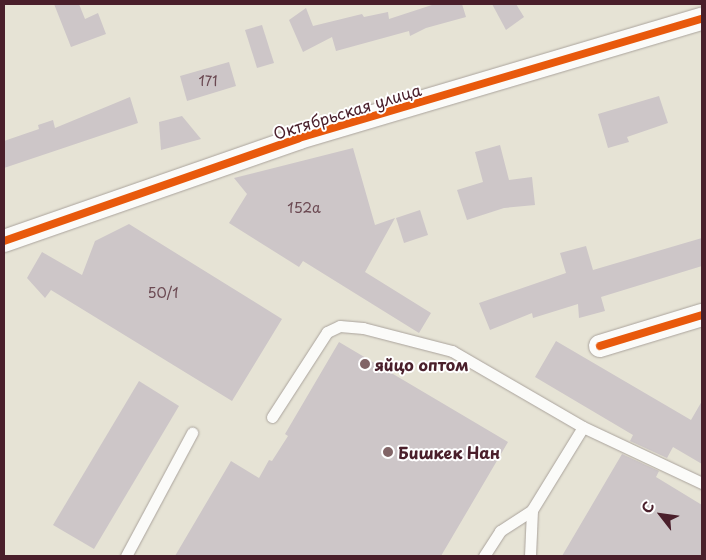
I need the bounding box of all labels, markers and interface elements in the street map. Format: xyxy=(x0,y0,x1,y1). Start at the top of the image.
house number: 171 xyxy=(198,73,218,89)
street label: Октябрьская улица xyxy=(270,79,424,143)
house number: 152а xyxy=(287,200,321,216)
house number: 50/1 xyxy=(147,285,179,301)
place label: яйцо оптом xyxy=(375,354,469,374)
marker: яйцо оптом xyxy=(359,358,371,370)
place label: Бишкек Нан xyxy=(398,442,500,462)
marker: Бишкек Нан xyxy=(382,446,394,458)
north arrow xyxy=(636,490,686,540)
text: С xyxy=(636,497,659,517)

